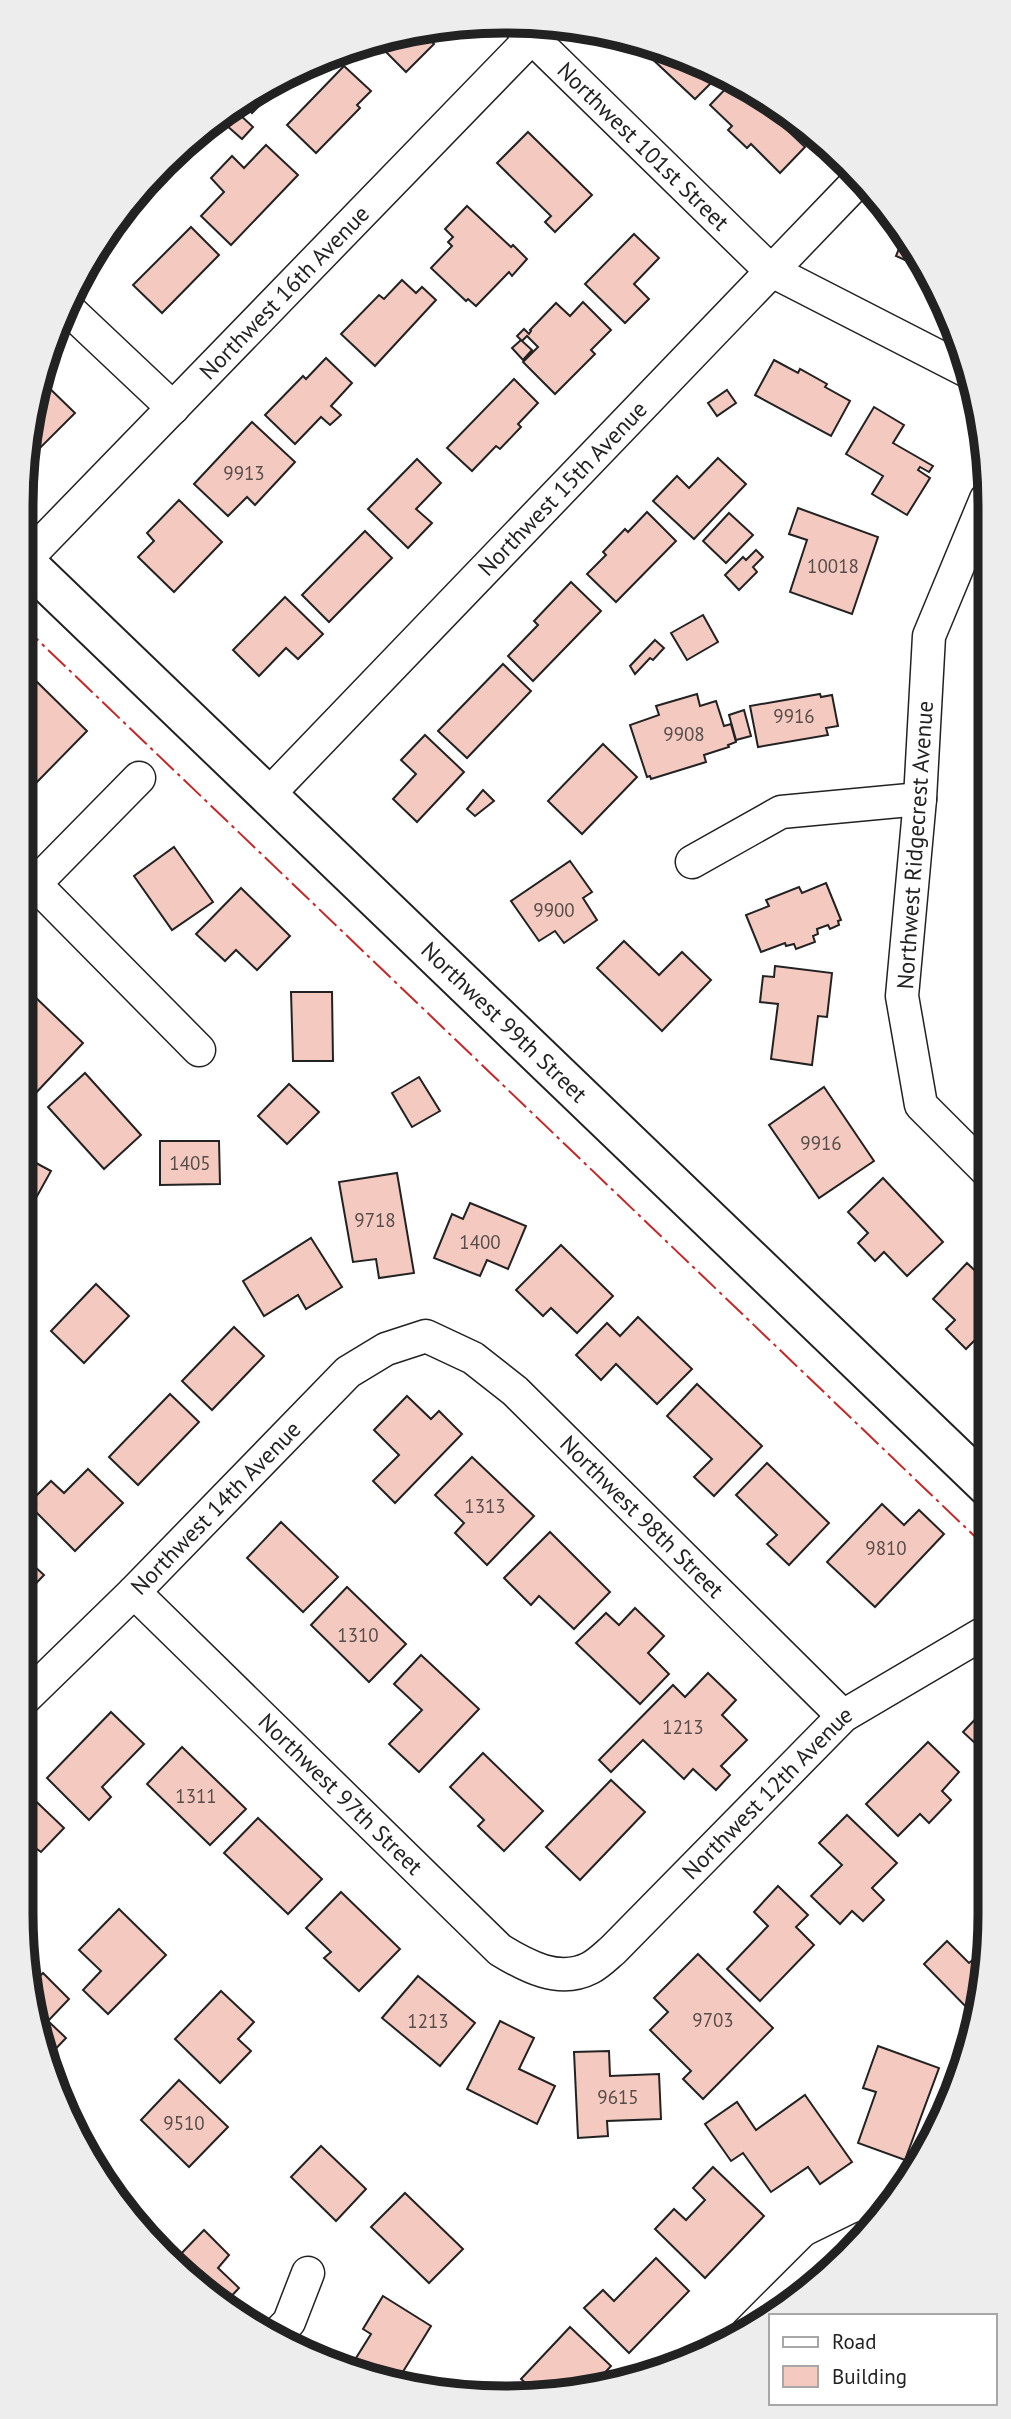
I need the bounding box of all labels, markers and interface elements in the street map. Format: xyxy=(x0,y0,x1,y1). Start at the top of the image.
street label: Northwest 101st Street xyxy=(552,56,736,236)
street label: Northwest 16th Avenue xyxy=(193,199,375,385)
street label: Northwest 15th Avenue xyxy=(471,395,653,582)
house number: 9913 xyxy=(223,461,265,485)
house number: 10018 xyxy=(807,554,859,578)
street label: Northwest Ridgecrest Avenue xyxy=(890,700,939,990)
house number: 9916 xyxy=(773,704,815,728)
house number: 9908 xyxy=(663,722,705,746)
house number: 9900 xyxy=(533,898,575,922)
street label: Northwest 99th Street xyxy=(415,935,594,1108)
house number: 9916 xyxy=(800,1131,842,1155)
house number: 1405 xyxy=(169,1151,211,1175)
house number: 9718 xyxy=(354,1208,396,1232)
house number: 1400 xyxy=(459,1230,501,1254)
street label: Northwest 14th Avenue xyxy=(124,1414,307,1601)
street label: Northwest 98th Street xyxy=(554,1429,730,1604)
house number: 1313 xyxy=(464,1494,506,1518)
house number: 9810 xyxy=(865,1536,907,1560)
house number: 1310 xyxy=(337,1623,379,1647)
street label: Northwest 12th Avenue xyxy=(676,1699,857,1885)
street label: Northwest 97th Street xyxy=(253,1707,429,1881)
house number: 1213 xyxy=(662,1715,704,1739)
house number: 1311 xyxy=(175,1784,217,1808)
house number: 9703 xyxy=(692,2008,734,2032)
house number: 1213 xyxy=(407,2009,449,2033)
house number: 9615 xyxy=(597,2085,639,2109)
house number: 9510 xyxy=(163,2111,205,2135)
legend xyxy=(769,2314,997,2405)
text: Road xyxy=(832,2328,876,2355)
text: Building xyxy=(832,2363,907,2390)

